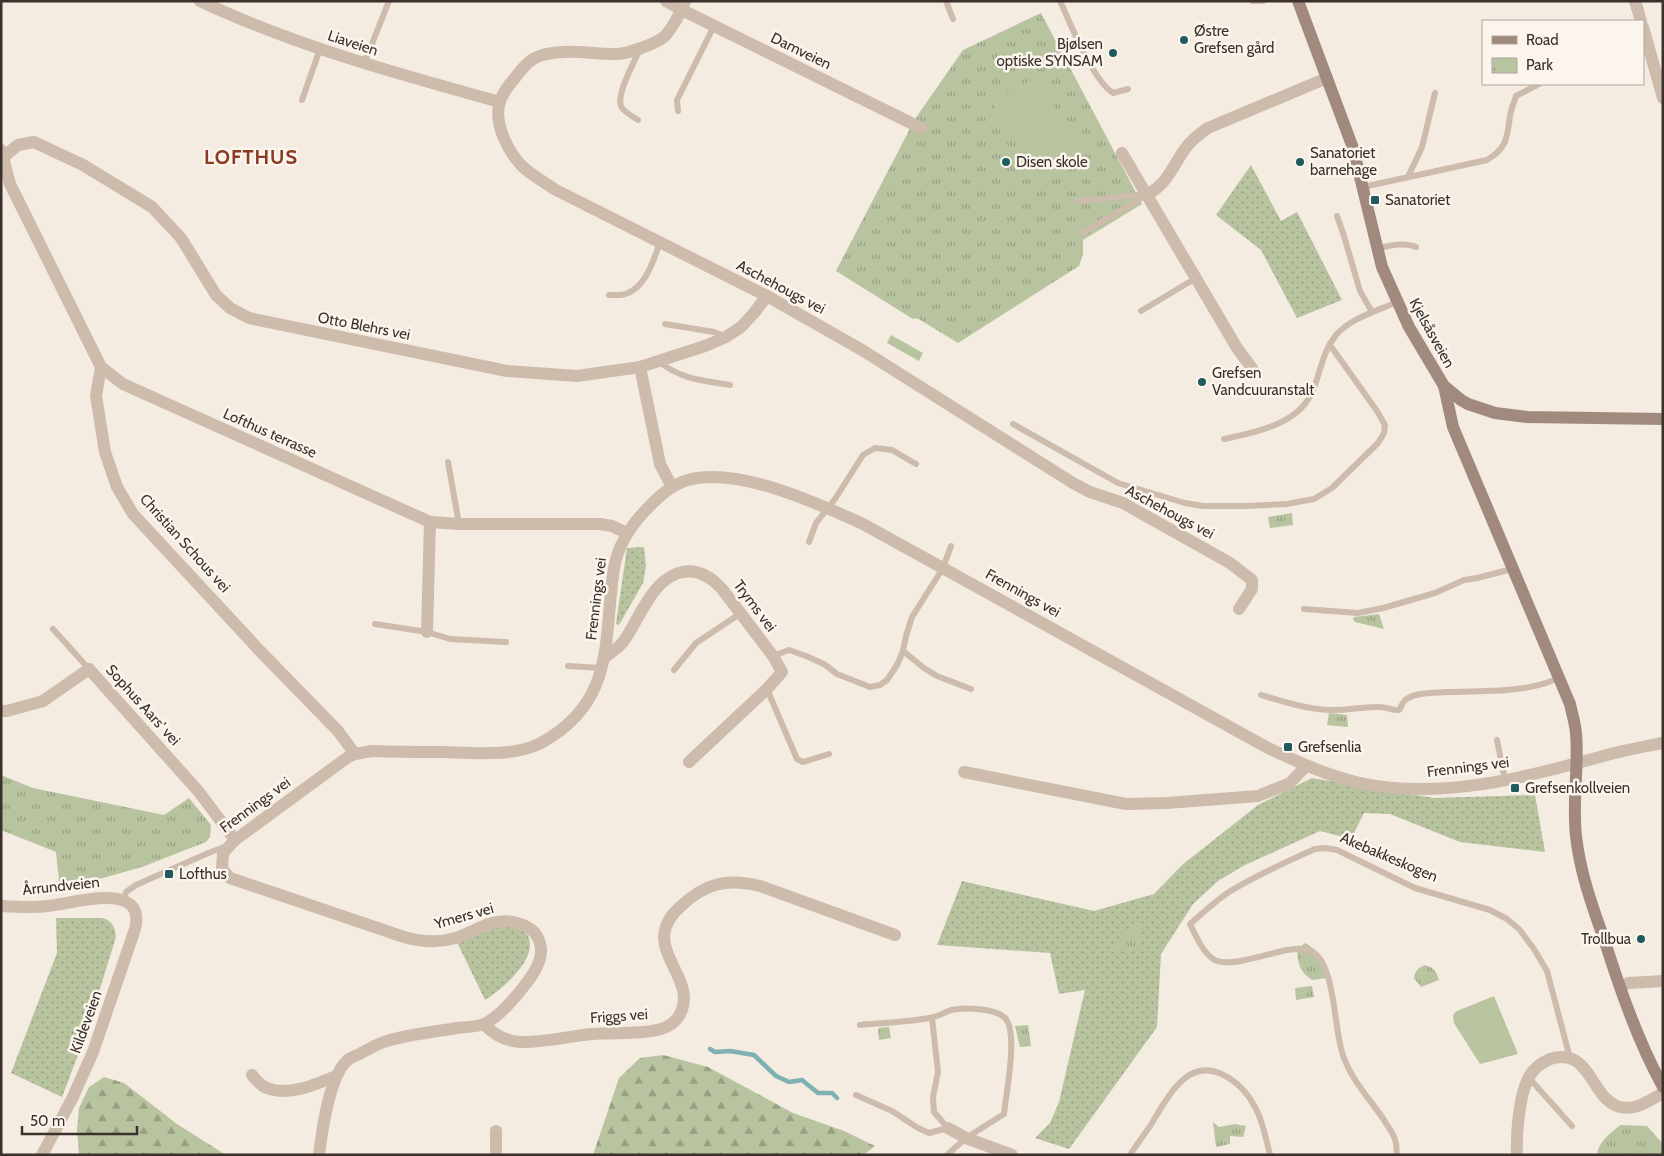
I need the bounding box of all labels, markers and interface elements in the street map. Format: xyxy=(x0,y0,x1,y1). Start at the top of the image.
legend xyxy=(1482,20,1644,85)
place label: Østre Grefsen gård xyxy=(1194,22,1274,57)
street label: Liaveien xyxy=(326,26,380,60)
street label: Damveien xyxy=(768,29,834,73)
text: Road xyxy=(1526,31,1559,49)
marker: Østre Grefsen gård xyxy=(1178,34,1190,46)
place label: Bjølsen optiske SYNSAM xyxy=(997,35,1103,70)
marker: Bjølsen optiske SYNSAM xyxy=(1107,47,1119,59)
text: Park xyxy=(1526,56,1553,74)
place label: Sanatoriet barnehage xyxy=(1310,144,1377,179)
district label: LOFTHUS xyxy=(204,145,298,169)
place label: Disen skole xyxy=(1016,153,1088,171)
marker: Disen skole xyxy=(1000,156,1012,168)
marker: Sanatoriet barnehage xyxy=(1294,156,1306,168)
place label: Sanatoriet xyxy=(1385,191,1450,209)
marker: Sanatoriet xyxy=(1369,194,1381,206)
street label: Aschehougs vei xyxy=(734,256,828,318)
street label: Kjelsåsveien xyxy=(1405,295,1459,371)
street label: Otto Blehrs vei xyxy=(316,308,412,344)
place label: Grefsen Vandcuuranstalt xyxy=(1212,364,1314,399)
marker: Grefsen Vandcuuranstalt xyxy=(1196,376,1208,388)
street label: Lofthus terrasse xyxy=(220,404,320,462)
street label: Aschehougs vei xyxy=(1123,481,1217,543)
street label: Christian Schous vei xyxy=(136,490,234,596)
street label: Frennings vei xyxy=(582,557,610,641)
street label: Frennings vei xyxy=(982,565,1064,621)
street label: Tryms vei xyxy=(730,577,780,635)
street label: Sophus Aars' vei xyxy=(102,661,184,749)
place label: Grefsenlia xyxy=(1298,738,1362,756)
marker: Grefsenlia xyxy=(1282,741,1294,753)
street label: Frennings vei xyxy=(1426,753,1510,781)
street label: Frennings vei xyxy=(216,773,294,837)
place label: Grefsenkollveien xyxy=(1525,779,1630,797)
marker: Grefsenkollveien xyxy=(1509,782,1521,794)
street label: Akebakkeskogen xyxy=(1338,828,1440,886)
place label: Lofthus xyxy=(179,865,227,883)
marker: Lofthus xyxy=(163,868,175,880)
street label: Årrundveien xyxy=(21,872,100,899)
street label: Ymers vei xyxy=(431,899,496,933)
place label: Trollbua xyxy=(1581,930,1632,948)
marker: Trollbua xyxy=(1635,933,1647,945)
street label: Kildeveien xyxy=(66,988,106,1056)
street label: Friggs vei xyxy=(590,1005,648,1027)
scale bar xyxy=(22,1104,138,1136)
text: 50 m xyxy=(30,1112,65,1130)

